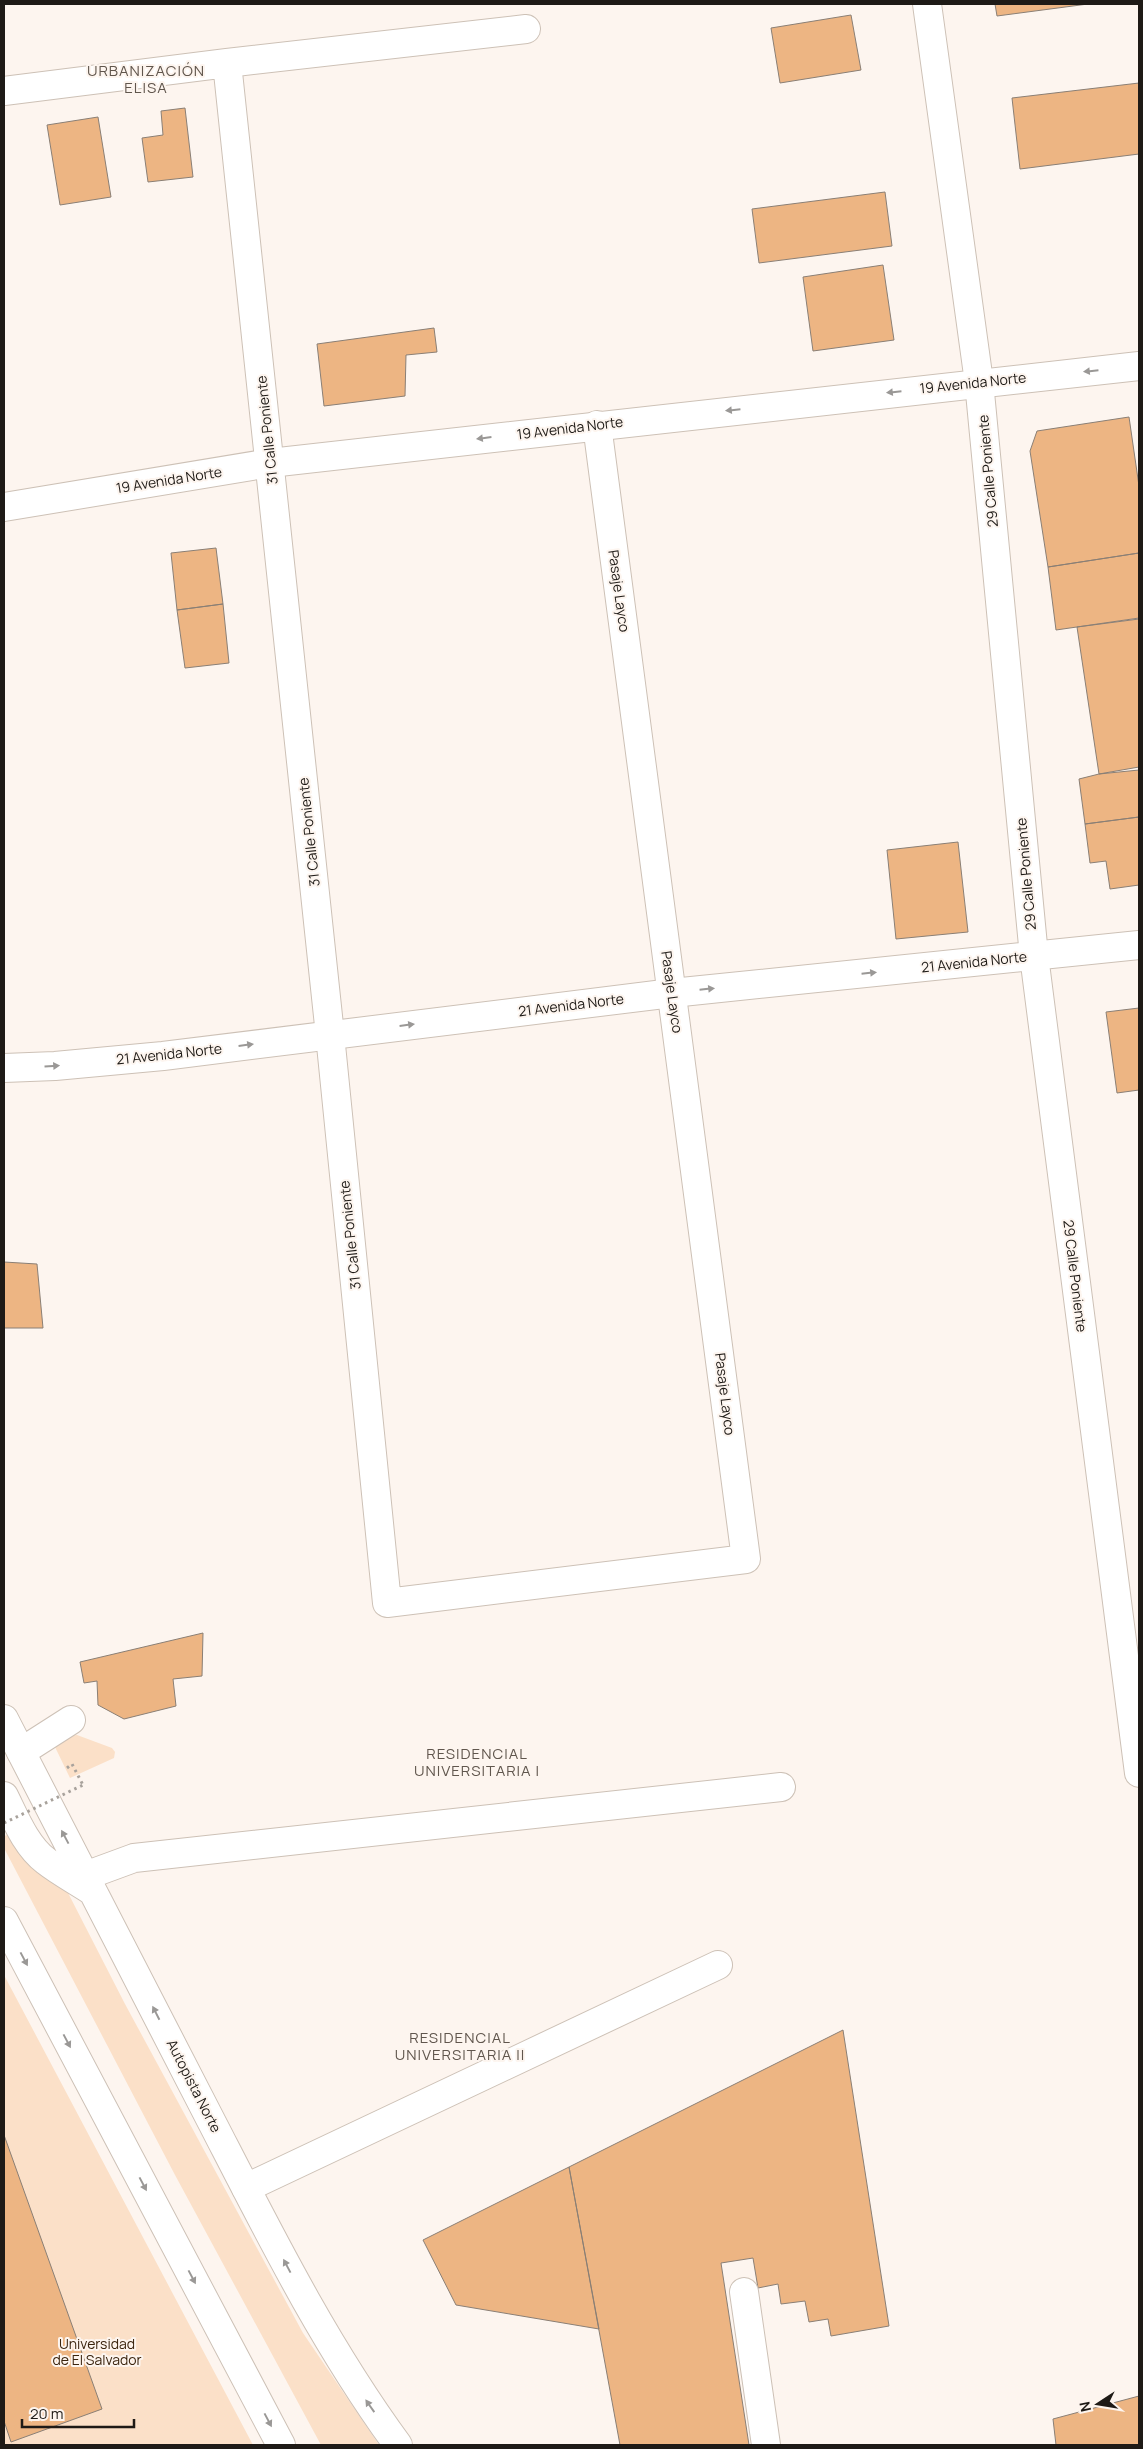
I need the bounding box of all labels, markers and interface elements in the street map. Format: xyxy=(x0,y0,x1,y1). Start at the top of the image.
district label: URBANIZACIÓN ELISA xyxy=(87,60,205,98)
street label: 19 Avenida Norte xyxy=(919,367,1027,398)
one-way arrow xyxy=(1082,367,1098,375)
street label: 31 Calle Poniente xyxy=(251,375,282,485)
one-way arrow xyxy=(886,388,902,396)
one-way arrow xyxy=(725,406,741,414)
street label: 19 Avenida Norte xyxy=(516,412,624,443)
street label: 29 Calle Poniente xyxy=(973,414,1002,528)
one-way arrow xyxy=(476,434,492,442)
street label: 19 Avenida Norte xyxy=(115,462,223,497)
street label: Pasaje Layco xyxy=(604,549,635,633)
street label: 31 Calle Poniente xyxy=(293,777,324,887)
street label: 29 Calle Poniente xyxy=(1011,817,1040,931)
street label: 21 Avenida Norte xyxy=(920,947,1028,977)
street label: Pasaje Layco xyxy=(657,950,688,1034)
one-way arrow xyxy=(861,969,877,977)
one-way arrow xyxy=(700,985,716,993)
street label: 21 Avenida Norte xyxy=(517,989,625,1020)
one-way arrow xyxy=(399,1021,415,1029)
street label: 21 Avenida Norte xyxy=(115,1039,223,1069)
one-way arrow xyxy=(238,1041,254,1049)
one-way arrow xyxy=(45,1062,61,1070)
street label: 31 Calle Poniente xyxy=(334,1180,365,1290)
street label: 29 Calle Poniente xyxy=(1059,1219,1092,1333)
street label: Pasaje Layco xyxy=(711,1352,740,1436)
district label: RESIDENCIAL UNIVERSITARIA I xyxy=(414,1743,540,1781)
one-way arrow xyxy=(61,1830,69,1845)
one-way arrow xyxy=(20,1952,28,1966)
one-way arrow xyxy=(152,2006,160,2020)
district label: RESIDENCIAL UNIVERSITARIA II xyxy=(395,2027,525,2065)
one-way arrow xyxy=(63,2034,71,2048)
street label: Autopista Norte xyxy=(163,2036,226,2136)
one-way arrow xyxy=(139,2177,147,2192)
one-way arrow xyxy=(283,2259,291,2273)
one-way arrow xyxy=(188,2269,196,2284)
park label: Universidad de El Salvador xyxy=(52,2334,142,2369)
north arrow xyxy=(1073,2379,1123,2429)
scale bar xyxy=(22,2396,135,2428)
one-way arrow xyxy=(365,2399,375,2413)
text: N xyxy=(1074,2400,1095,2414)
text: 20 m xyxy=(30,2403,63,2424)
one-way arrow xyxy=(264,2413,272,2427)

